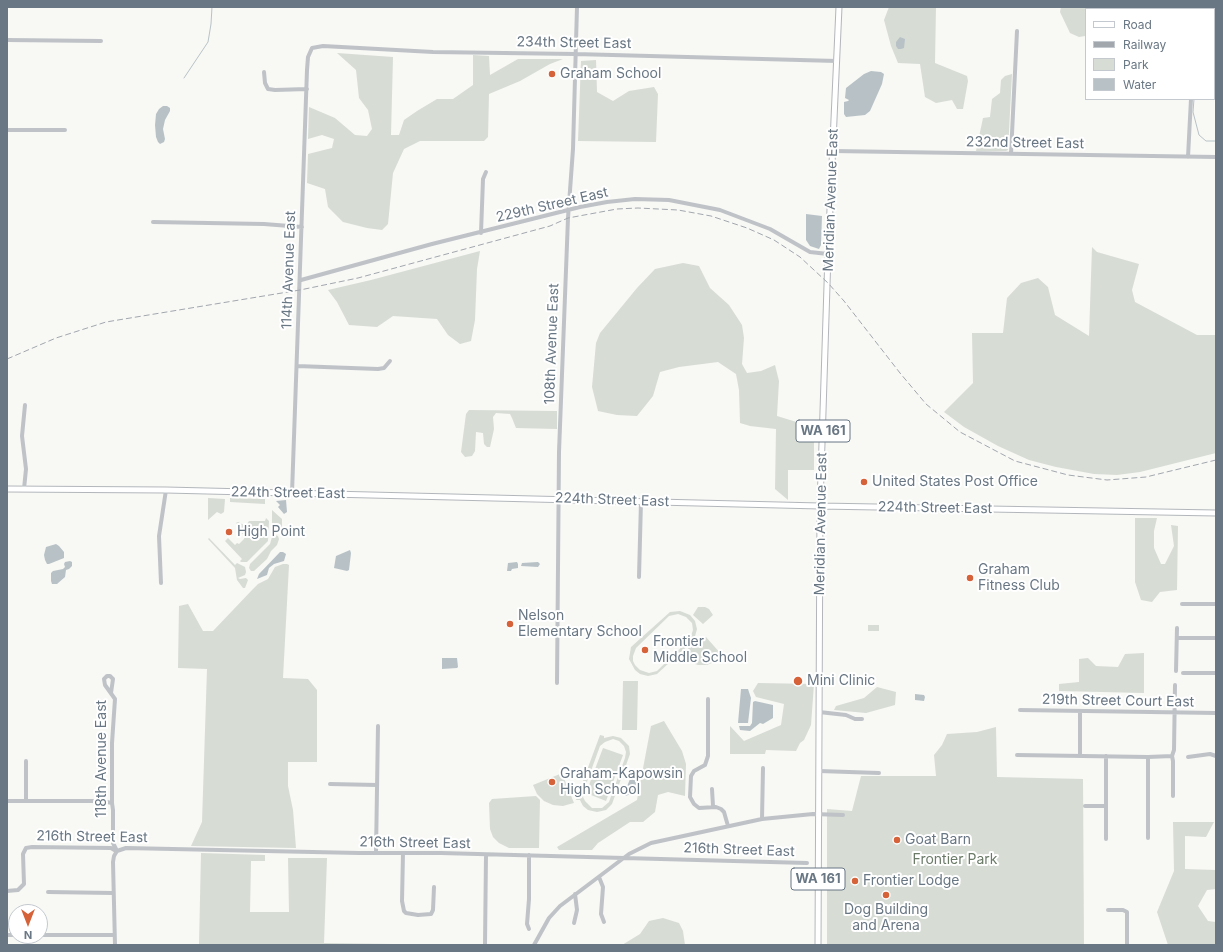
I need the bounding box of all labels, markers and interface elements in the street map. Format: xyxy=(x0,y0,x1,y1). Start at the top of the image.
legend xyxy=(1085,8,1215,100)
text: Road xyxy=(1123,17,1152,32)
street label: 234th Street East xyxy=(517,34,631,52)
text: Railway xyxy=(1123,37,1166,52)
text: Park xyxy=(1123,57,1149,72)
place label: Graham School xyxy=(560,66,661,82)
marker: Graham School xyxy=(547,69,557,79)
text: Water xyxy=(1123,77,1156,92)
street label: Meridian Avenue East xyxy=(820,128,842,272)
street label: 232nd Street East xyxy=(966,134,1084,152)
street label: 229th Street East xyxy=(494,184,610,226)
street label: 114th Avenue East xyxy=(279,210,299,330)
street label: 108th Avenue East xyxy=(541,283,563,405)
road number: WA 161 xyxy=(796,420,850,442)
street label: Meridian Avenue East xyxy=(811,452,831,596)
place label: United States Post Office xyxy=(872,474,1038,490)
marker: United States Post Office xyxy=(859,477,869,487)
street label: 224th Street East xyxy=(231,484,345,502)
street label: 224th Street East xyxy=(555,490,669,510)
street label: 224th Street East xyxy=(878,499,992,517)
place label: High Point xyxy=(237,524,305,540)
marker: High Point xyxy=(224,527,234,537)
place label: Graham Fitness Club xyxy=(978,562,1060,594)
marker: Graham Fitness Club xyxy=(965,573,975,583)
place label: Nelson Elementary School xyxy=(518,608,642,640)
marker: Nelson Elementary School xyxy=(505,619,515,629)
place label: Frontier Middle School xyxy=(653,634,747,666)
marker: Frontier Middle School xyxy=(640,645,650,655)
place label: Mini Clinic xyxy=(807,673,875,689)
marker: Mini Clinic xyxy=(792,675,804,687)
street label: 219th Street Court East xyxy=(1042,691,1194,711)
street label: 118th Avenue East xyxy=(94,700,110,818)
place label: Graham-Kapowsin High School xyxy=(560,766,683,798)
marker: Graham-Kapowsin High School xyxy=(547,777,557,787)
street label: 216th Street East xyxy=(36,828,148,846)
place label: Goat Barn xyxy=(905,832,971,848)
street label: 216th Street East xyxy=(359,834,471,852)
marker: Goat Barn xyxy=(892,835,902,845)
street label: 216th Street East xyxy=(683,840,795,860)
park label: Frontier Park xyxy=(913,852,997,868)
road number: WA 161 xyxy=(791,868,845,890)
place label: Frontier Lodge xyxy=(863,873,960,889)
marker: Frontier Lodge xyxy=(850,876,860,886)
marker: Dog Building and Arena xyxy=(881,890,891,900)
place label: Dog Building and Arena xyxy=(844,902,928,934)
north arrow xyxy=(8,904,48,944)
text: N xyxy=(24,928,32,942)

